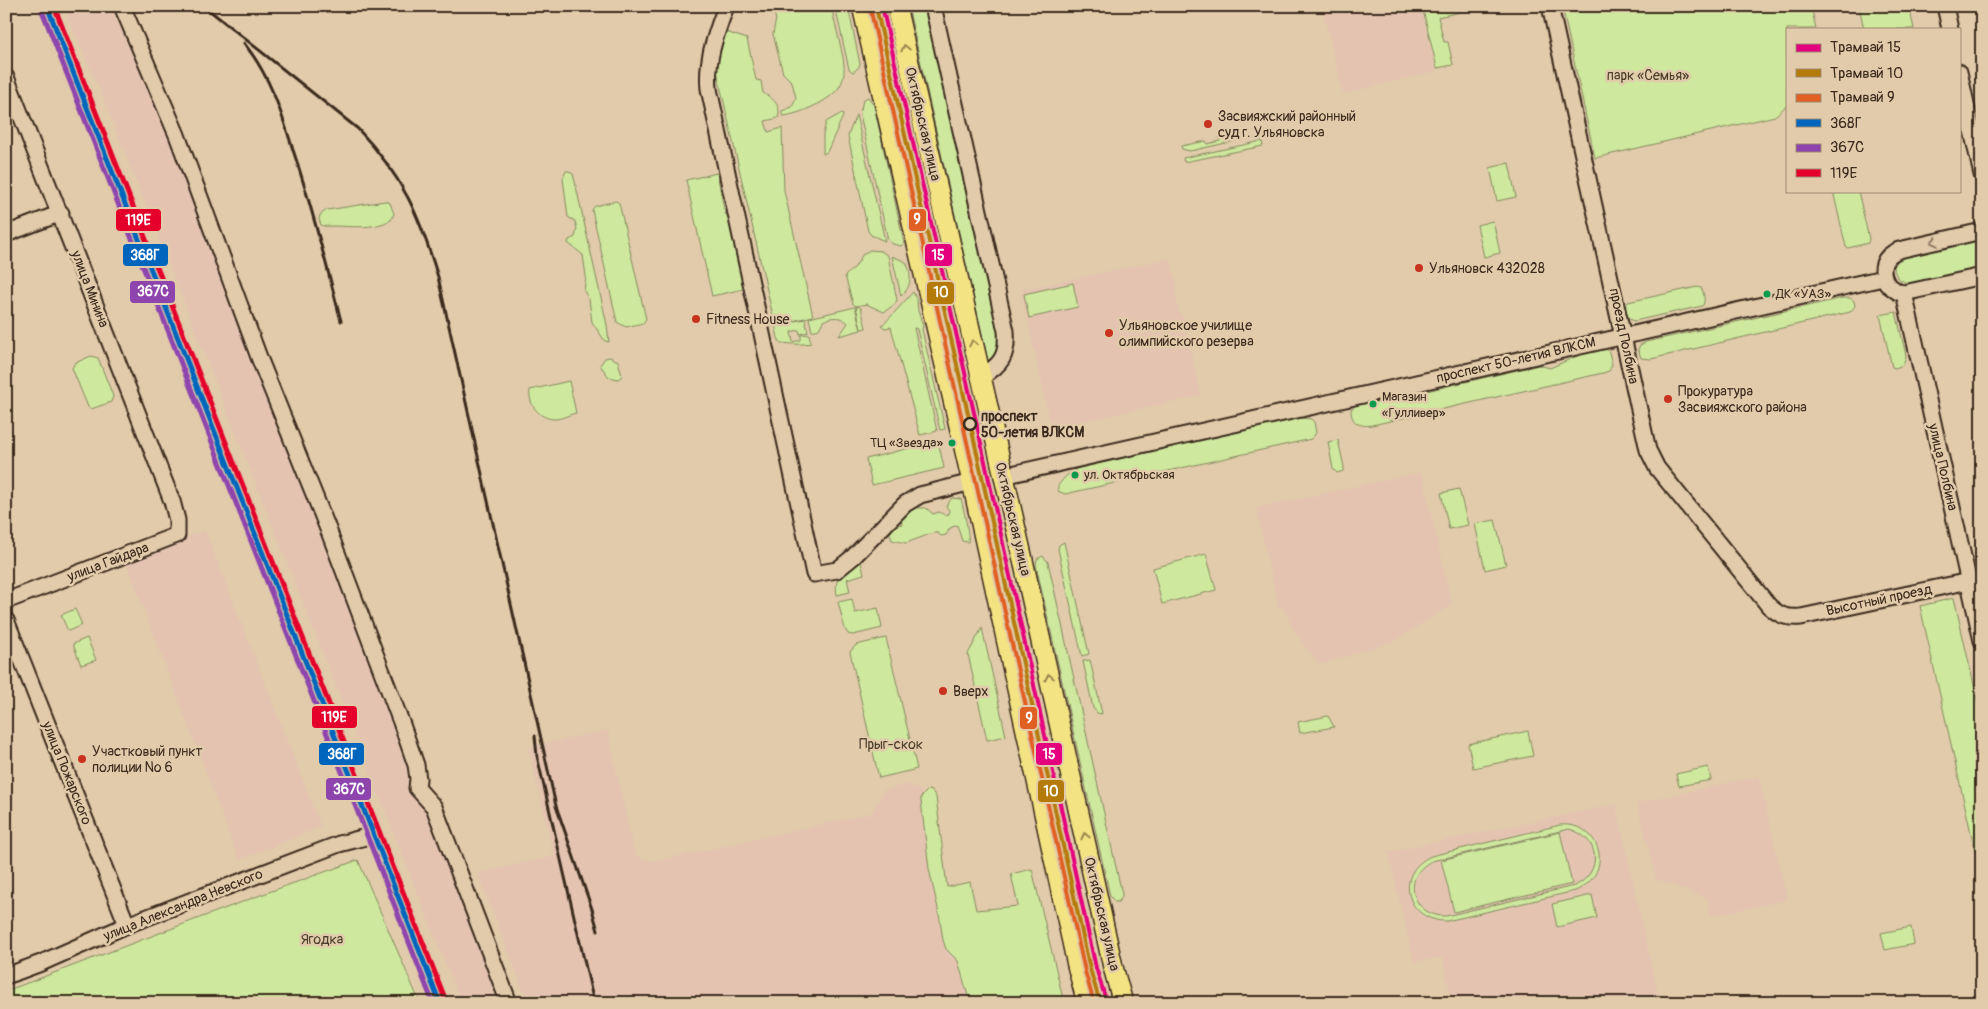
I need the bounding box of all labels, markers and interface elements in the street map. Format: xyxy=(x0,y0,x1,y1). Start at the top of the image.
legend xyxy=(1786,28,1960,192)
text: Трамвай 15 xyxy=(1830,38,1901,57)
one-way arrow xyxy=(901,43,911,52)
text: Трамвай 10 xyxy=(1830,64,1903,83)
street label: Октябрьская улица xyxy=(902,66,944,182)
park label: парк «Семья» xyxy=(1607,67,1689,84)
text: Трамвай 9 xyxy=(1830,88,1895,107)
place label: Засвияжский районный суд г. Ульяновска xyxy=(1218,108,1356,141)
text: 368Г xyxy=(1830,114,1862,133)
marker: Засвияжский районный суд г. Ульяновска xyxy=(1202,118,1214,130)
text: 367С xyxy=(1830,138,1864,157)
text: 119Е xyxy=(1830,164,1857,183)
line badge: 119Е xyxy=(115,208,162,232)
line badge: 9 xyxy=(908,208,927,232)
text: 9 xyxy=(913,211,921,228)
text: 119Е xyxy=(125,212,151,229)
one-way arrow xyxy=(1930,236,1939,247)
line badge: 368Г xyxy=(122,243,169,267)
line badge: 15 xyxy=(924,243,953,267)
street label: улица Минина xyxy=(67,247,112,330)
text: 368Г xyxy=(130,247,160,264)
text: 15 xyxy=(931,247,945,264)
place label: Ульяновск 432028 xyxy=(1429,260,1545,277)
marker: Ульяновск 432028 xyxy=(1413,262,1425,274)
line badge: 367С xyxy=(129,280,176,304)
line badge: 10 xyxy=(926,281,955,305)
text: 367С xyxy=(137,283,169,300)
text: 10 xyxy=(933,284,949,301)
place label: ДК «УАЗ» xyxy=(1775,286,1832,302)
street label: проезд Полбина xyxy=(1606,287,1642,385)
marker: ДК «УАЗ» xyxy=(1762,289,1772,299)
place label: Fitness House xyxy=(706,311,790,328)
marker: Fitness House xyxy=(690,313,702,325)
place label: Ульяновское училище олимпийского резерва xyxy=(1119,317,1254,350)
marker: Ульяновское училище олимпийского резерва xyxy=(1103,327,1115,339)
street label: проспект 50-летия ВЛКСМ xyxy=(1435,333,1597,387)
one-way arrow xyxy=(968,338,979,347)
place label: Прокуратура Засвияжского района xyxy=(1678,383,1807,416)
place label: Магазин «Гулливер» xyxy=(1382,389,1446,421)
marker: Прокуратура Засвияжского района xyxy=(1662,393,1674,405)
marker: Магазин «Гулливер» xyxy=(1368,399,1378,409)
place label: проспект 50-летия ВЛКСМ xyxy=(981,408,1084,441)
marker: проспект 50-летия ВЛКСМ xyxy=(963,417,977,431)
street label: улица Полбина xyxy=(1924,421,1961,512)
place label: ТЦ «Звезда» xyxy=(870,435,943,451)
marker: ТЦ «Звезда» xyxy=(947,438,957,448)
street label: Октябрьская улица xyxy=(992,461,1034,577)
place label: ул. Октябрьская xyxy=(1083,467,1175,483)
marker: ул. Октябрьская xyxy=(1070,470,1080,480)
street label: улица Гайдара xyxy=(64,539,151,586)
street label: Высотный проезд xyxy=(1825,580,1934,620)
one-way arrow xyxy=(1044,673,1055,682)
place label: Вверх xyxy=(953,683,988,700)
marker: Вверх xyxy=(937,685,949,697)
line badge: 119Е xyxy=(311,705,358,729)
line badge: 9 xyxy=(1019,706,1038,730)
text: 119Е xyxy=(321,709,347,726)
text: 9 xyxy=(1025,710,1033,727)
street label: улица Пожарского xyxy=(38,718,96,828)
park label: Прыг-скок xyxy=(859,736,923,753)
line badge: 368Г xyxy=(318,742,365,766)
line badge: 15 xyxy=(1035,742,1063,766)
place label: Участковый пункт полиции № 6 xyxy=(92,743,203,776)
text: 368Г xyxy=(327,746,357,763)
text: 15 xyxy=(1042,746,1056,763)
marker: Участковый пункт полиции № 6 xyxy=(76,753,88,765)
line badge: 367С xyxy=(325,777,372,801)
line badge: 10 xyxy=(1037,779,1065,803)
text: 367С xyxy=(333,781,365,798)
text: 10 xyxy=(1043,783,1059,800)
one-way arrow xyxy=(1080,831,1090,840)
street label: Октябрьская улица xyxy=(1081,856,1123,972)
street label: улица Александра Невского xyxy=(100,865,266,945)
park label: Ягодка xyxy=(301,931,343,948)

